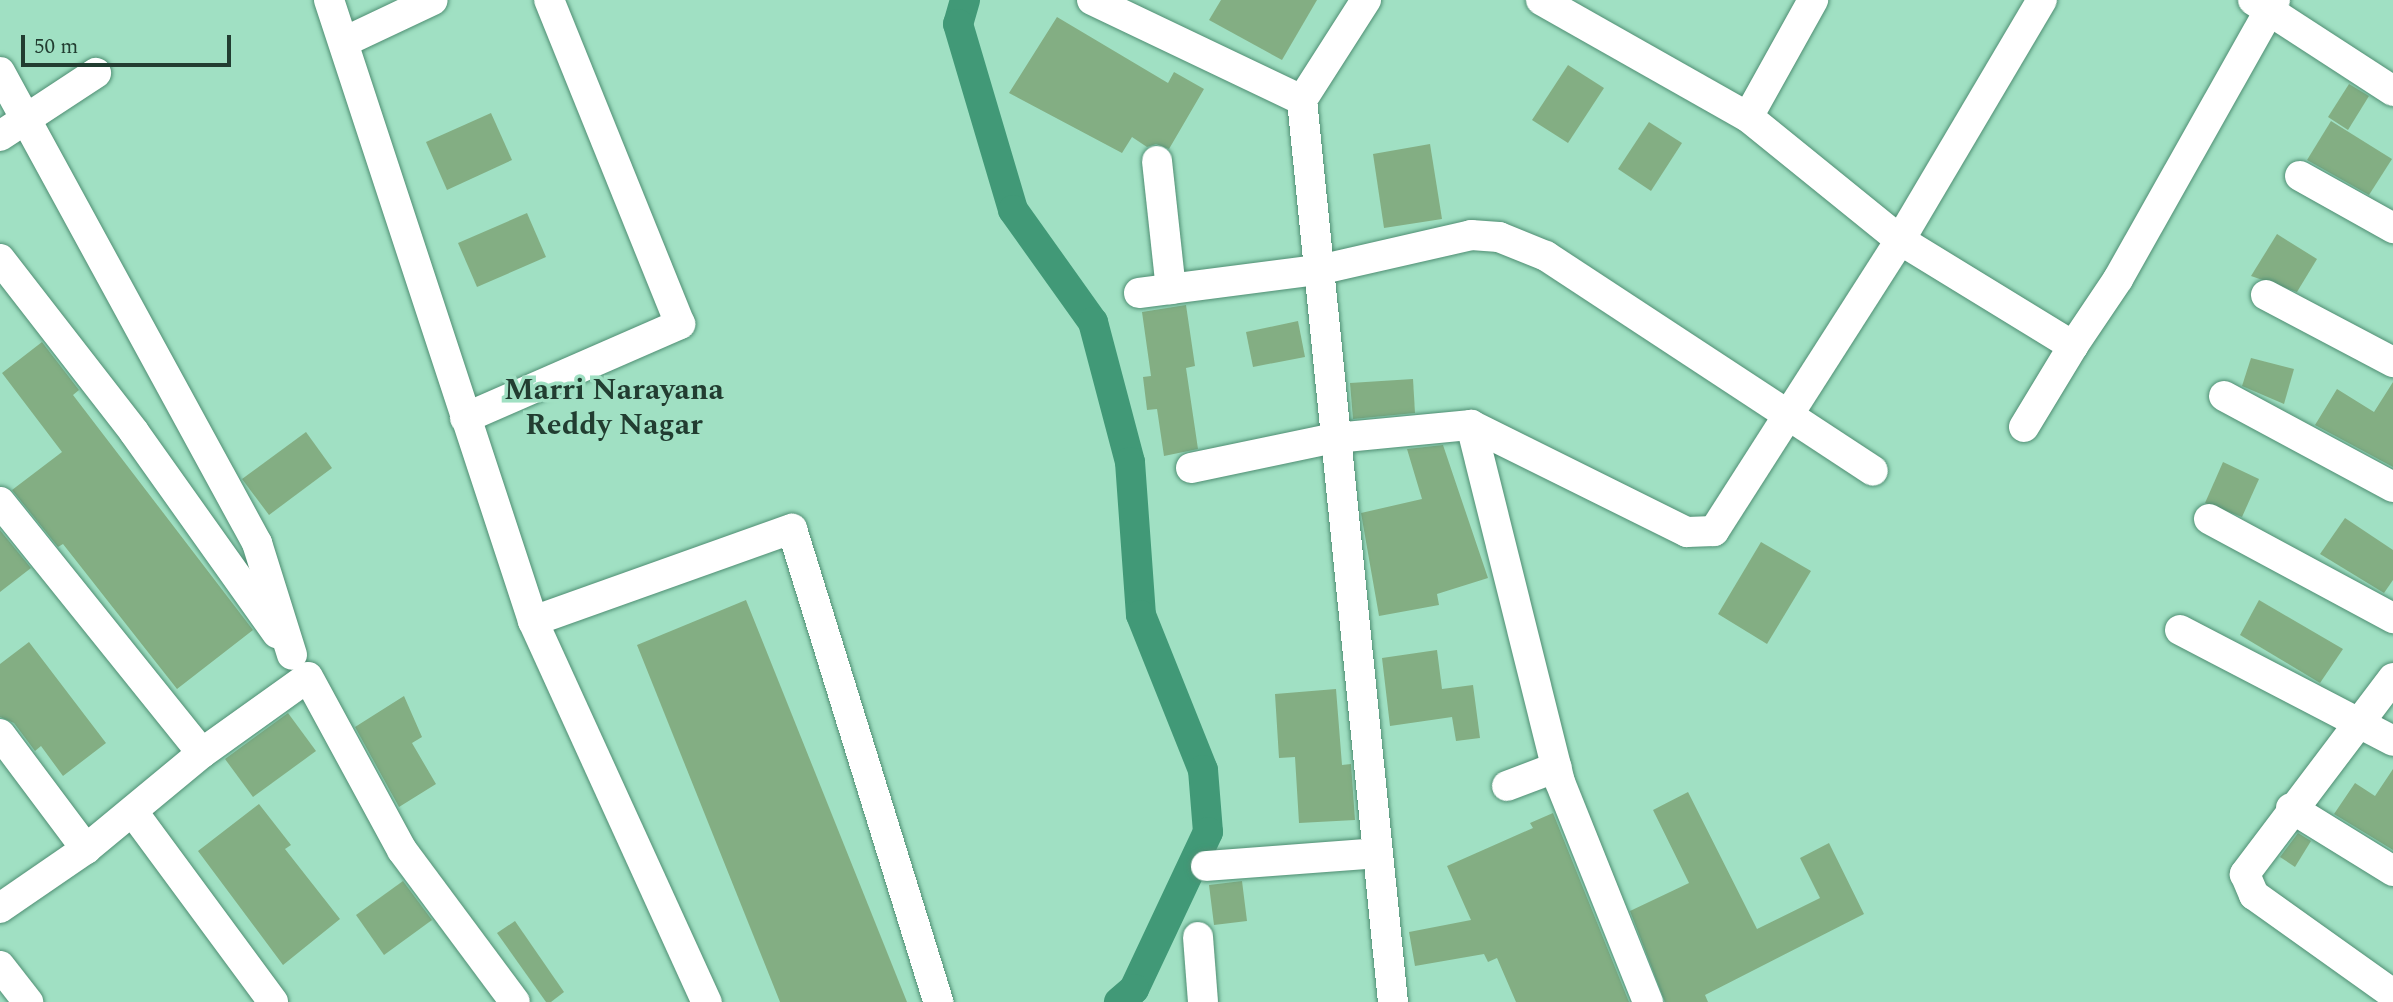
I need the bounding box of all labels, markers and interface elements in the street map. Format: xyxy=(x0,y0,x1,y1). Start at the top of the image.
scale bar xyxy=(24,21,234,65)
text: 50 m xyxy=(34,31,78,63)
district label: Marri Narayana Reddy Nagar xyxy=(504,372,724,442)

